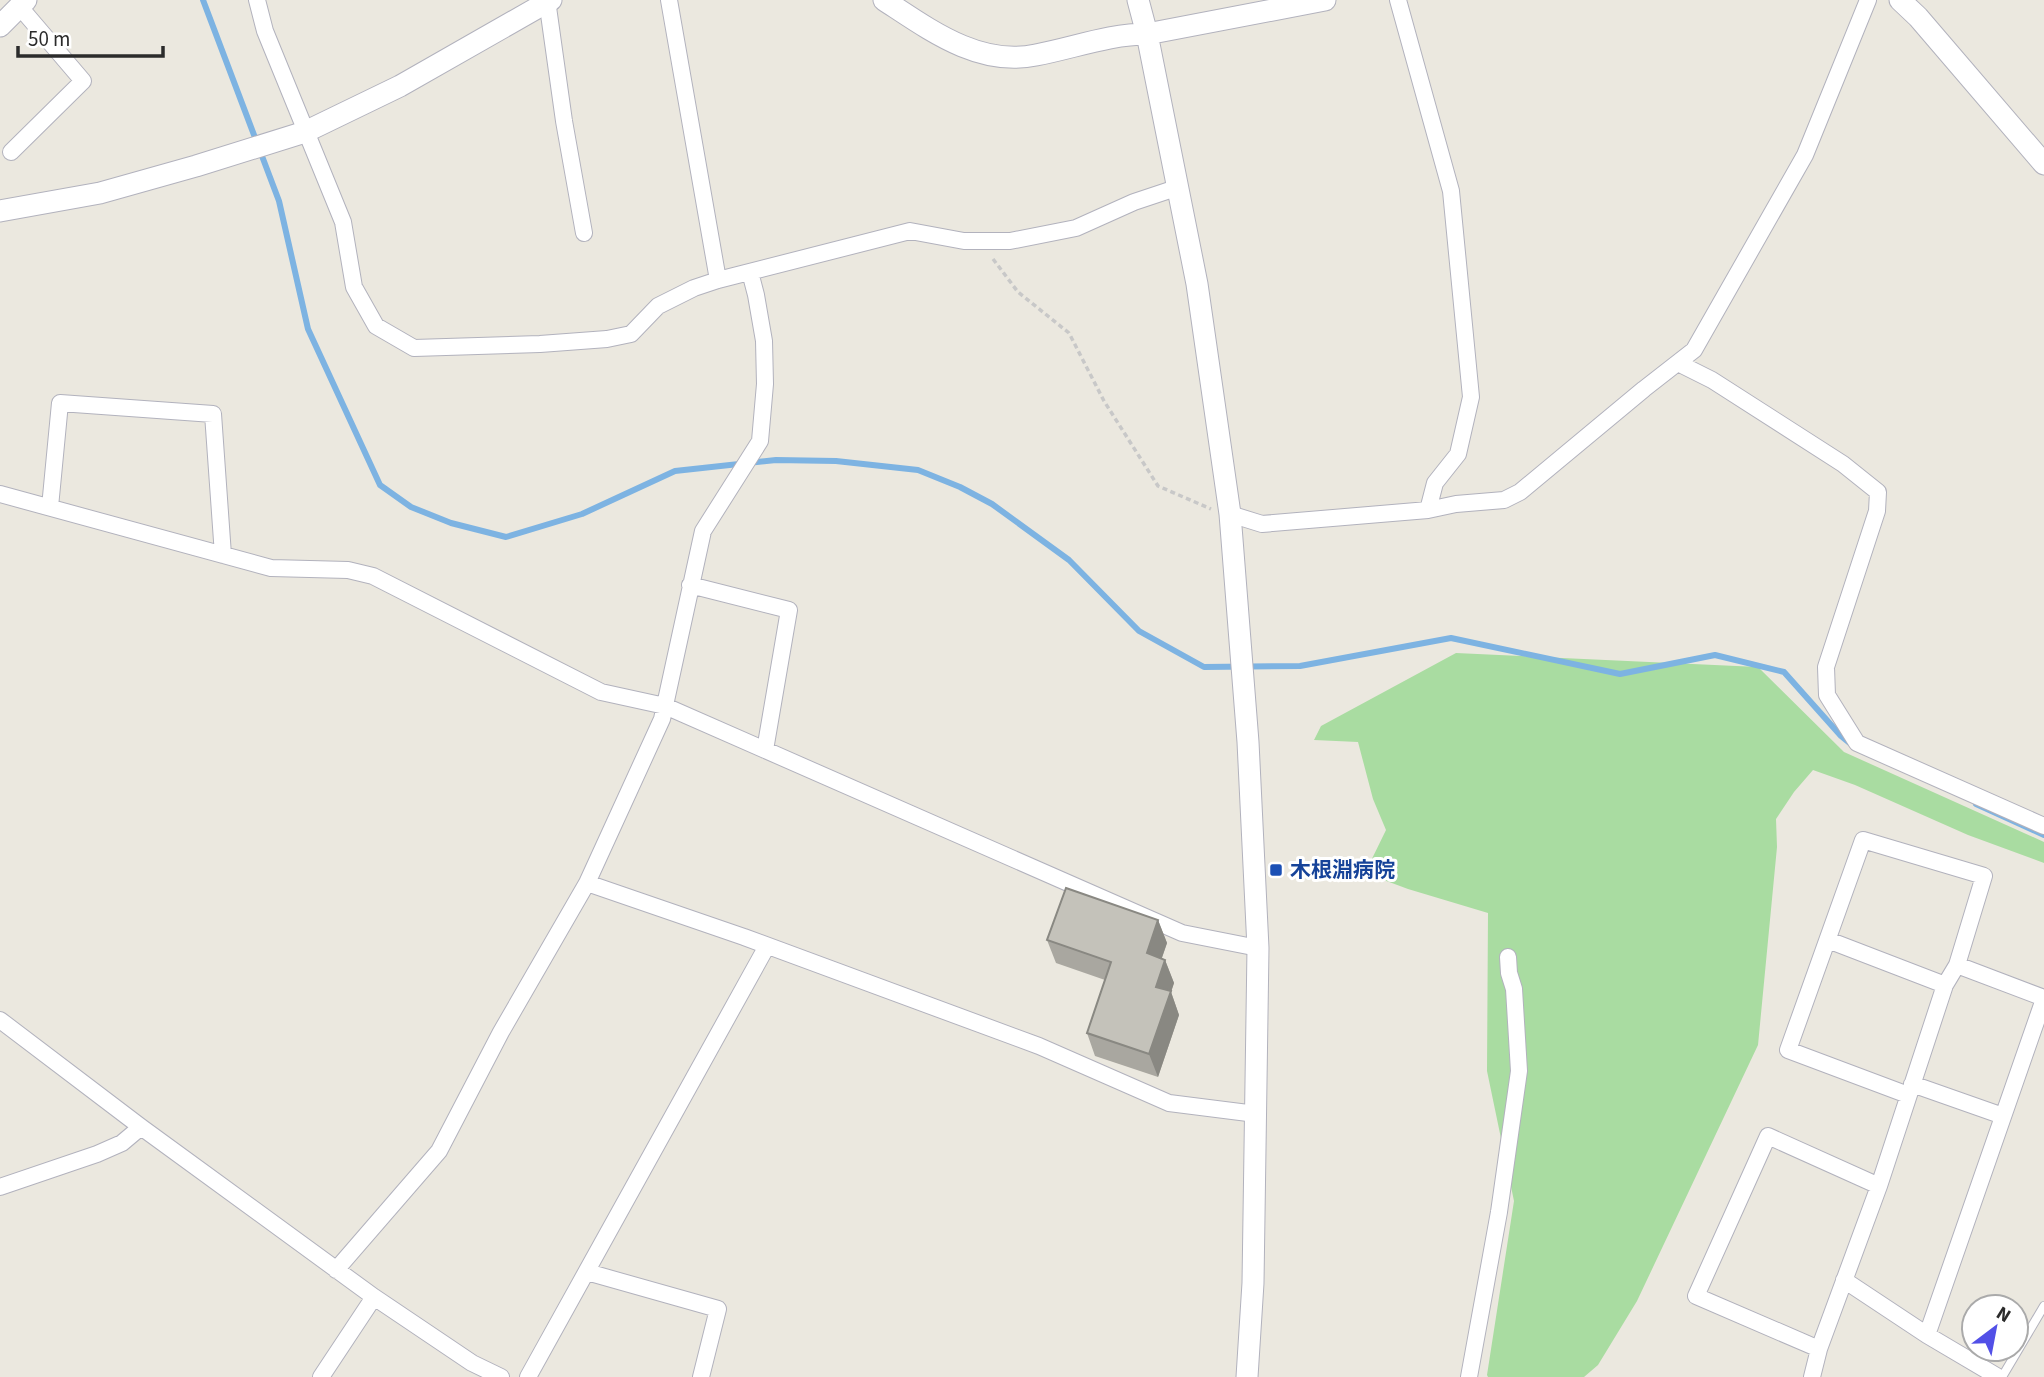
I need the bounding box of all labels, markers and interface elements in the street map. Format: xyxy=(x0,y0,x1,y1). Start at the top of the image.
scale bar xyxy=(18,14,163,58)
text: 50 m xyxy=(28,24,70,54)
place label: 木根淵病院 xyxy=(1290,855,1395,885)
marker: 木根淵病院 xyxy=(1268,862,1284,878)
north arrow xyxy=(1960,1293,2030,1363)
text: N xyxy=(1991,1300,2016,1330)

